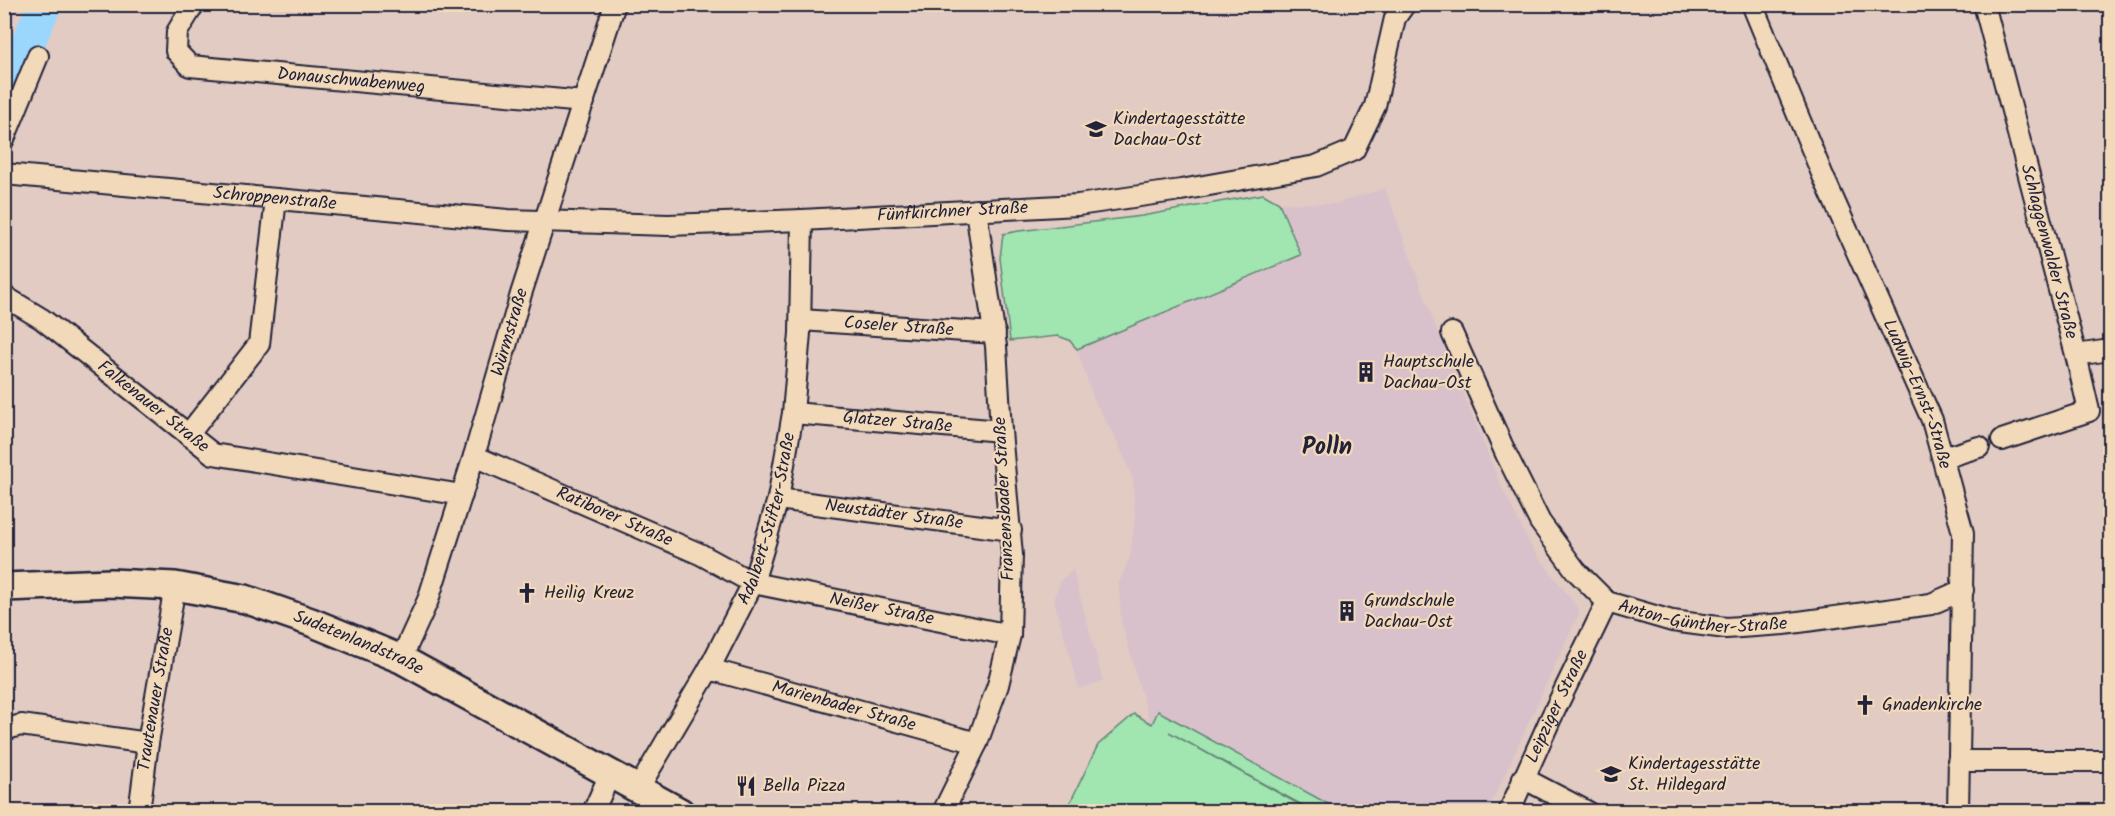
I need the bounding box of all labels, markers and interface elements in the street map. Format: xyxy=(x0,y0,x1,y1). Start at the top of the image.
street label: Donauschwabenweg xyxy=(276,60,426,102)
place label: Kindertagesstätte Dachau-Ost xyxy=(1113,105,1245,155)
school or university icon: Kindertagesstätte Dachau-Ost xyxy=(1084,117,1108,141)
street label: Schlaggenwalder Straße xyxy=(2012,161,2086,342)
street label: Schroppenstraße xyxy=(212,179,338,219)
street label: Fünfkirchner Straße xyxy=(876,193,1029,230)
street label: Würmstraße xyxy=(483,284,537,380)
street label: Coseler Straße xyxy=(843,308,955,345)
street label: Ludwig-Ernst-Straße xyxy=(1874,315,1959,472)
place label: Hauptschule Dachau-Ost xyxy=(1383,348,1474,398)
street label: Falkenauer Straße xyxy=(91,353,216,460)
building icon: Hauptschule Dachau-Ost xyxy=(1354,360,1378,384)
street label: Glatzer Straße xyxy=(842,403,953,441)
street label: Franzensbader Straße xyxy=(986,416,1024,582)
district label: Polln xyxy=(1302,428,1352,467)
street label: Adalbert-Stifter-Straße xyxy=(730,430,804,610)
street label: Ratiborer Straße xyxy=(551,479,677,555)
street label: Neustädter Straße xyxy=(823,491,965,538)
place label: Heilig Kreuz xyxy=(544,579,634,608)
church icon: Heilig Kreuz xyxy=(515,581,539,605)
street label: Neißer Straße xyxy=(827,584,936,634)
place label: Grundschule Dachau-Ost xyxy=(1364,587,1455,637)
street label: Anton-Günther-Straße xyxy=(1615,591,1788,643)
building icon: Grundschule Dachau-Ost xyxy=(1335,599,1359,623)
street label: Sudetenlandstraße xyxy=(289,602,429,683)
street label: Trautenauer Straße xyxy=(130,625,182,773)
street label: Leipziger Straße xyxy=(1518,645,1596,768)
street label: Marienbader Straße xyxy=(769,673,919,740)
place label: Gnadenkirche xyxy=(1882,691,1982,720)
church icon: Gnadenkirche xyxy=(1853,693,1877,717)
place label: Kindertagesstätte St. Hildegard xyxy=(1628,750,1760,800)
school or university icon: Kindertagesstätte St. Hildegard xyxy=(1599,762,1623,786)
place label: Bella Pizza xyxy=(763,772,845,801)
restaurant icon: Bella Pizza xyxy=(734,774,758,798)

